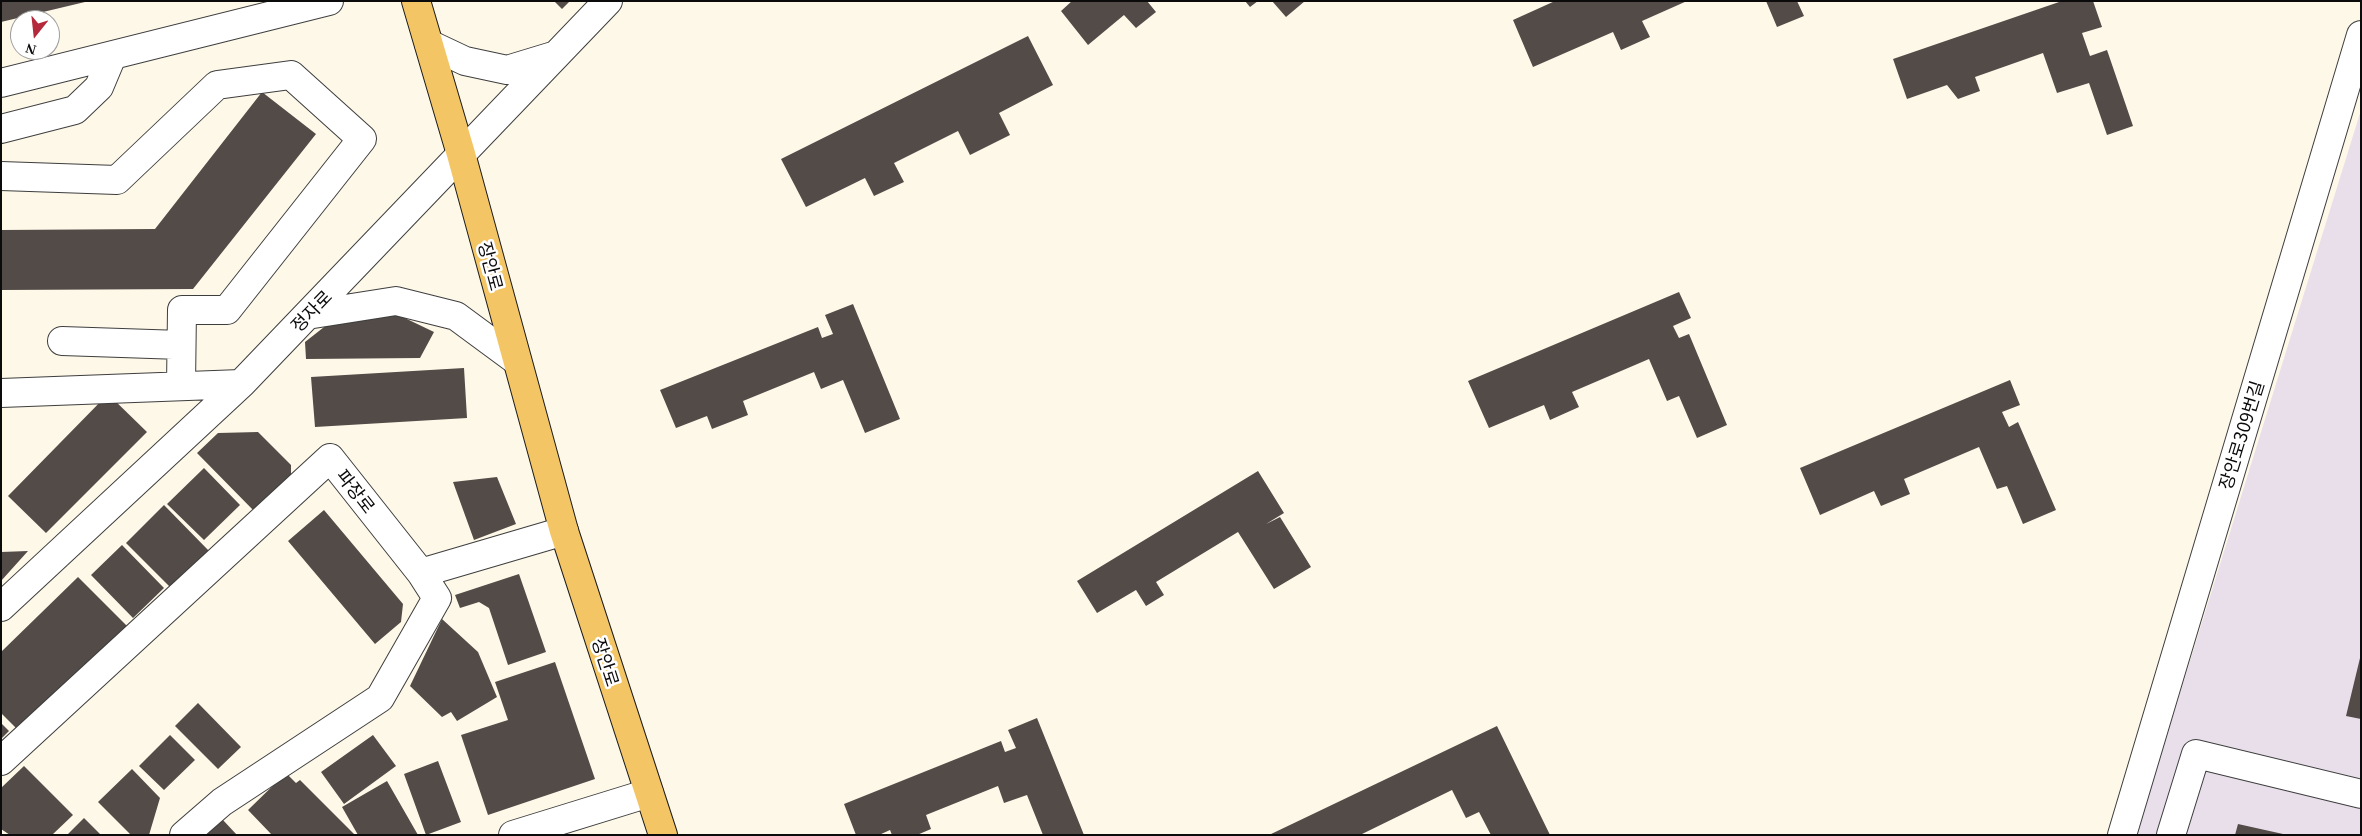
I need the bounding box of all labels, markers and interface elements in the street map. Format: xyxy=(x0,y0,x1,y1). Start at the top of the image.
north arrow xyxy=(10,10,60,60)
text: N xyxy=(24,40,38,58)
street label: 장안로 xyxy=(474,239,508,293)
street label: 정자로 xyxy=(286,286,336,336)
street label: 장안로309번길 xyxy=(2214,378,2268,492)
street label: 파장로 xyxy=(332,465,380,517)
street label: 장안로 xyxy=(588,635,624,689)

